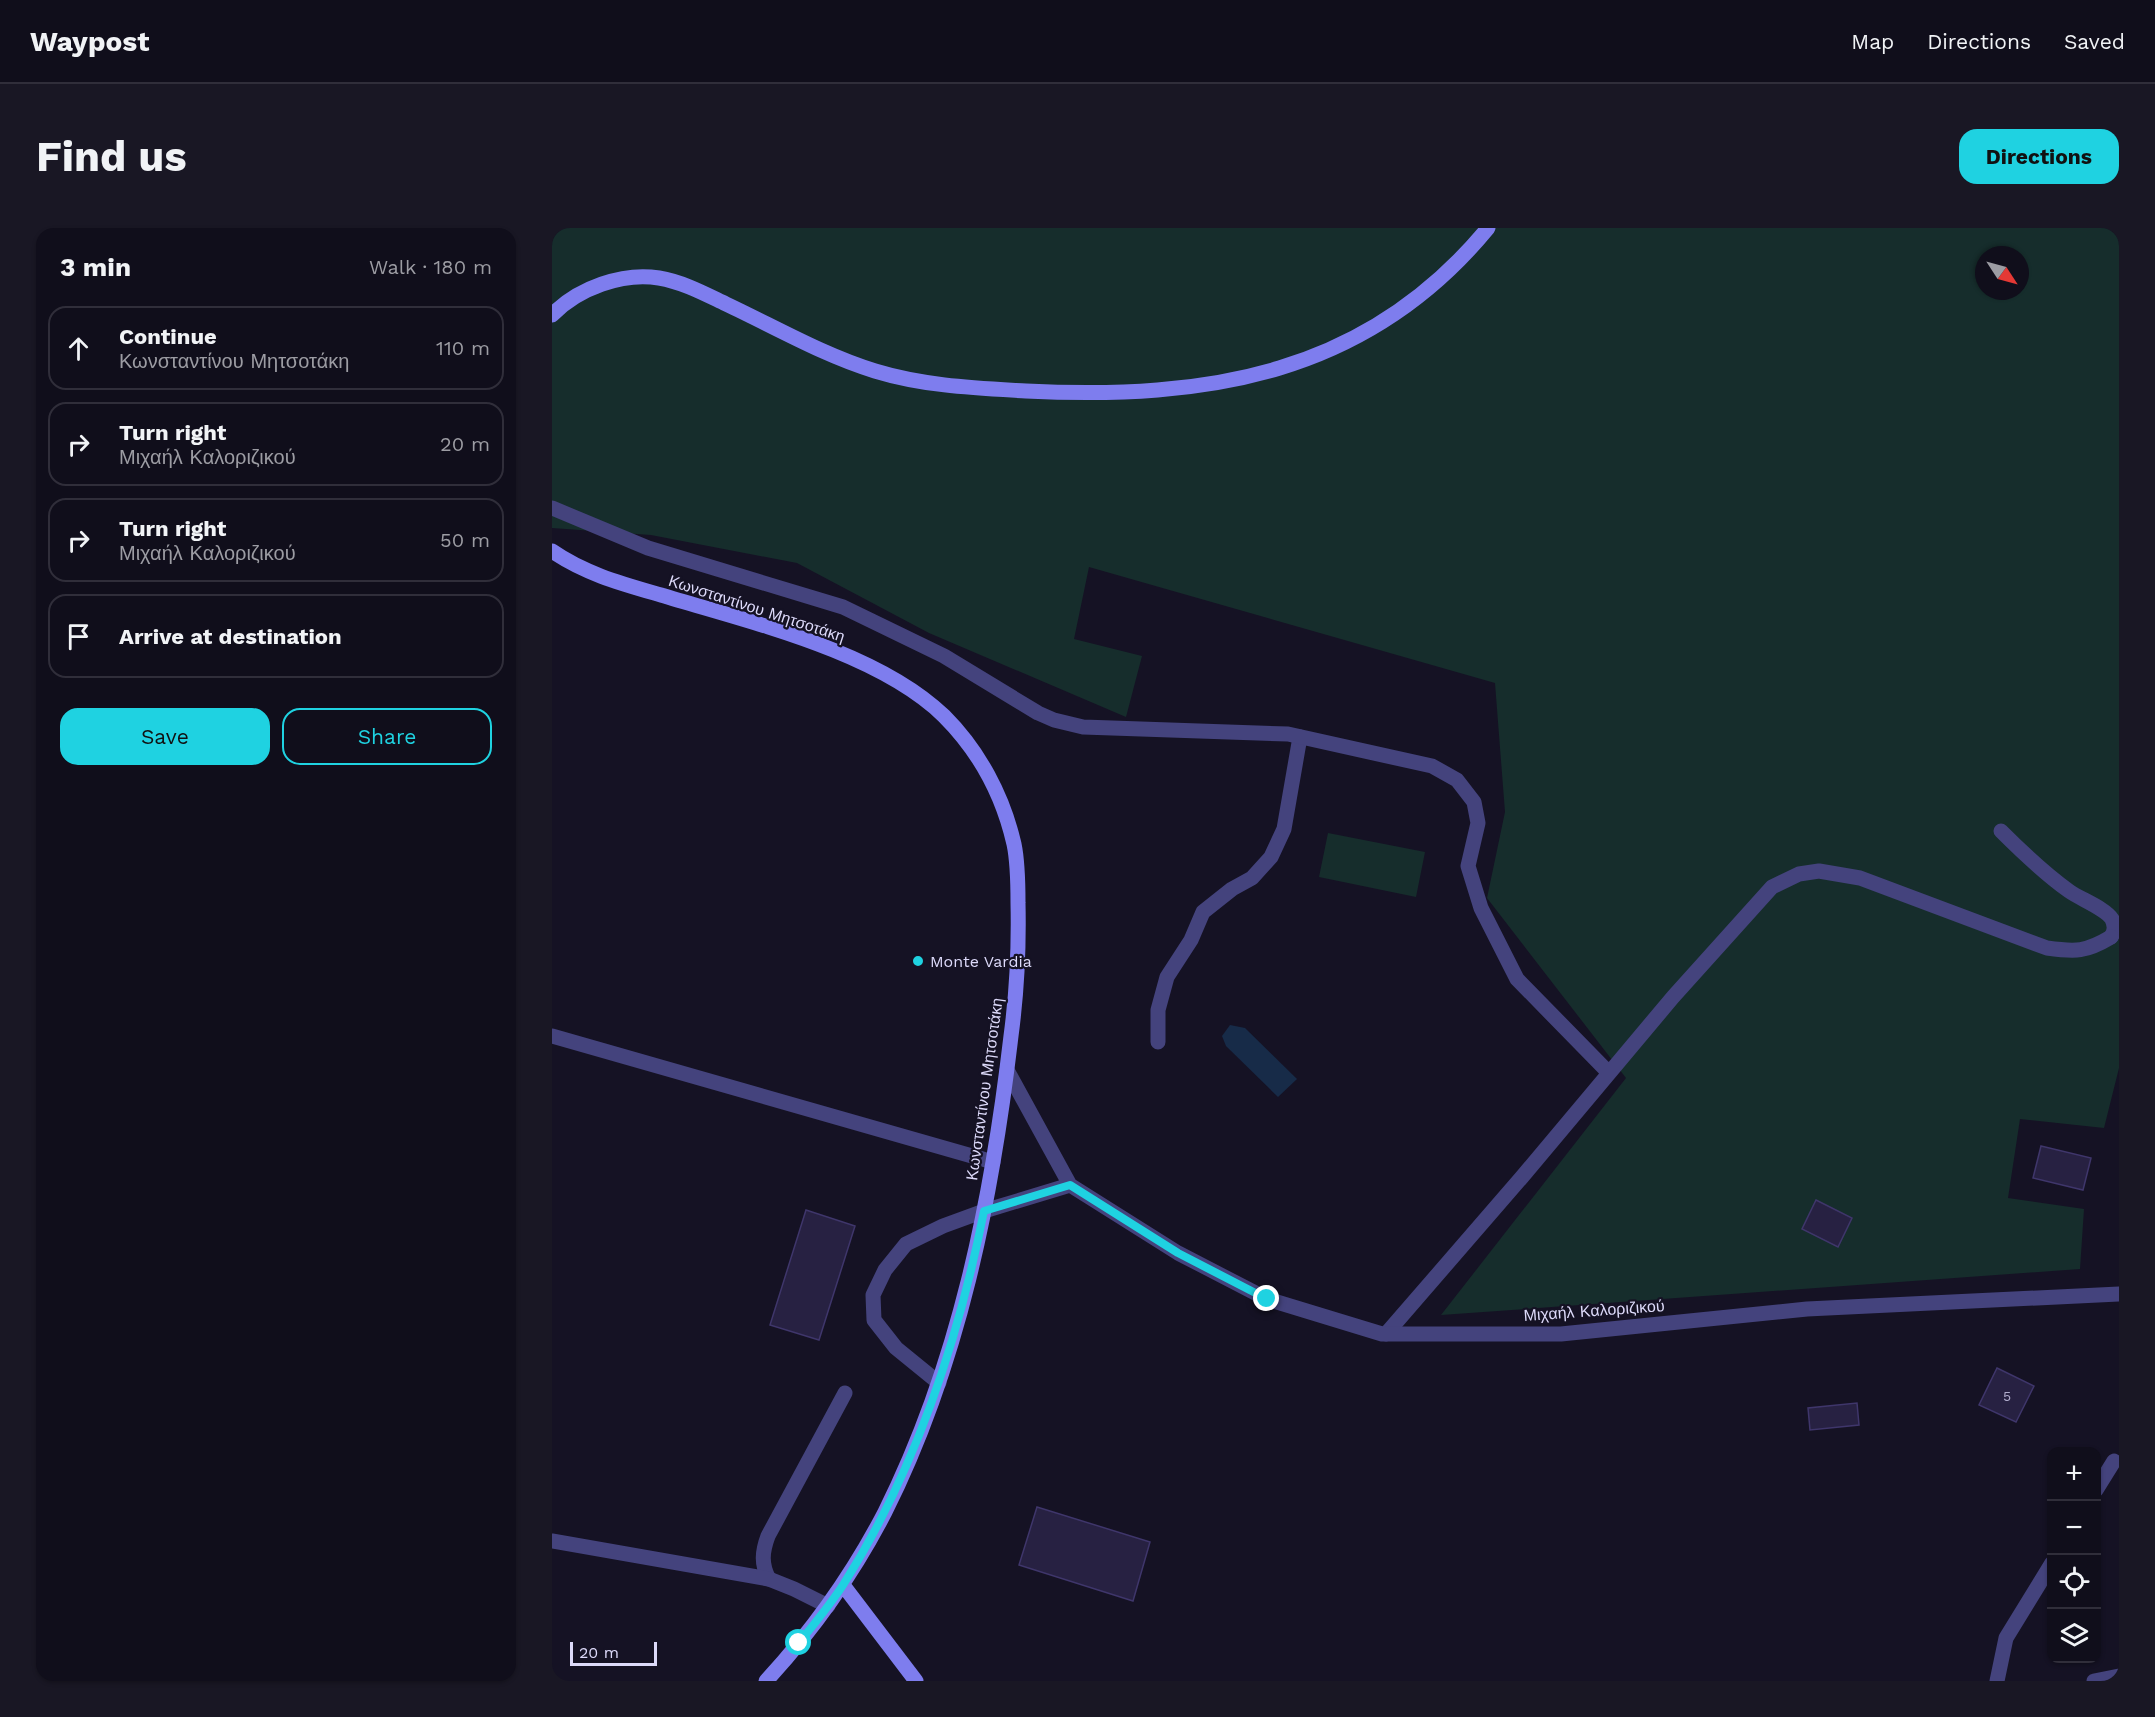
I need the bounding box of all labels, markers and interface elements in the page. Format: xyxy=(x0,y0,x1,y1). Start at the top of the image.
text: Waypost xyxy=(30,25,149,58)
text: Map xyxy=(1851,29,1894,54)
text: Directions xyxy=(1927,29,2031,54)
text: Saved xyxy=(2064,29,2125,54)
button: Directions xyxy=(1959,129,2119,184)
text: Find us xyxy=(36,132,187,181)
north arrow xyxy=(1975,246,2029,300)
text: 3 min xyxy=(60,252,131,282)
text: Walk · 180 m xyxy=(369,255,492,279)
text: Continue xyxy=(119,324,217,349)
icon: ahead xyxy=(62,332,95,365)
text: 110 m xyxy=(436,336,490,360)
text: Κωνσταντίνου Μητσοτάκη xyxy=(119,349,349,373)
text: Turn right xyxy=(119,420,226,445)
icon: right xyxy=(62,428,95,461)
text: 20 m xyxy=(440,432,490,456)
text: Μιχαήλ Καλοριζικού xyxy=(119,445,296,469)
text: Turn right xyxy=(119,516,226,541)
icon: right xyxy=(62,524,95,557)
text: 50 m xyxy=(440,528,490,552)
text: Μιχαήλ Καλοριζικού xyxy=(119,541,296,565)
street label: Κωνσταντίνου Μητσοτάκη xyxy=(666,571,847,646)
icon: arrive xyxy=(62,620,95,653)
text: Arrive at destination xyxy=(119,624,342,649)
button: Save xyxy=(60,708,270,765)
button: Share xyxy=(282,708,492,765)
place label: Monte Vardia xyxy=(930,952,1032,971)
marker: Monte Vardia xyxy=(911,954,925,968)
street label: Κωνσταντίνου Μητσοτάκη xyxy=(962,997,1007,1182)
route end xyxy=(1253,1285,1279,1311)
street label: Μιχαήλ Καλοριζικού xyxy=(1523,1296,1665,1325)
house number: 5 xyxy=(2003,1388,2011,1404)
map controls xyxy=(2047,1447,2101,1663)
button: + xyxy=(2047,1447,2101,1501)
button: − xyxy=(2047,1501,2101,1555)
button: locate xyxy=(2047,1555,2101,1609)
button: layers xyxy=(2047,1609,2101,1663)
route start xyxy=(785,1629,811,1655)
scale bar xyxy=(570,1639,657,1666)
text: 20 m xyxy=(579,1643,619,1662)

